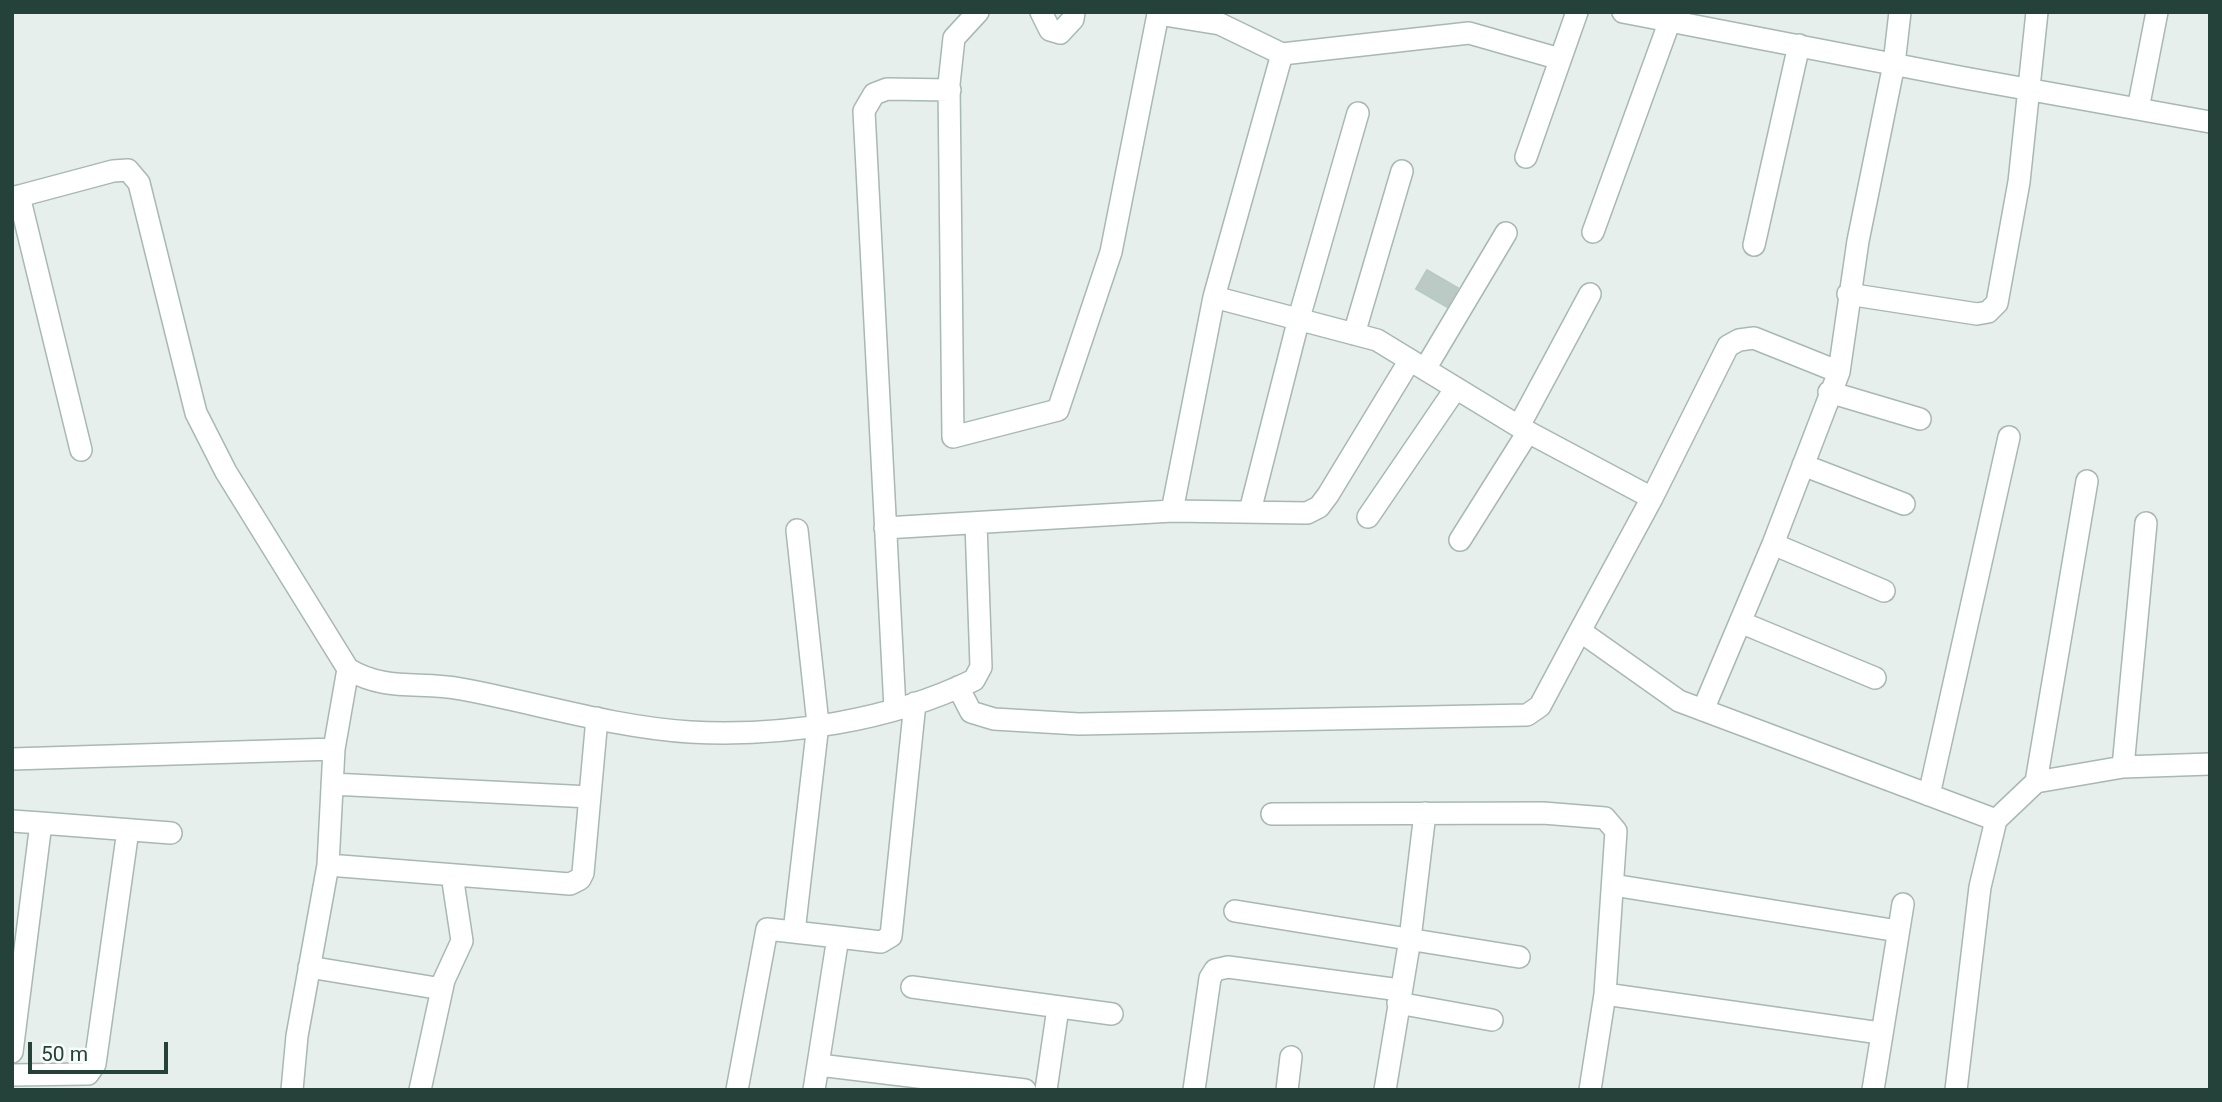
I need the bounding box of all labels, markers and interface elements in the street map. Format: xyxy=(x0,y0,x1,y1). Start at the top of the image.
scale bar xyxy=(32,1028,172,1072)
text: 50 m xyxy=(41,1042,88,1066)

